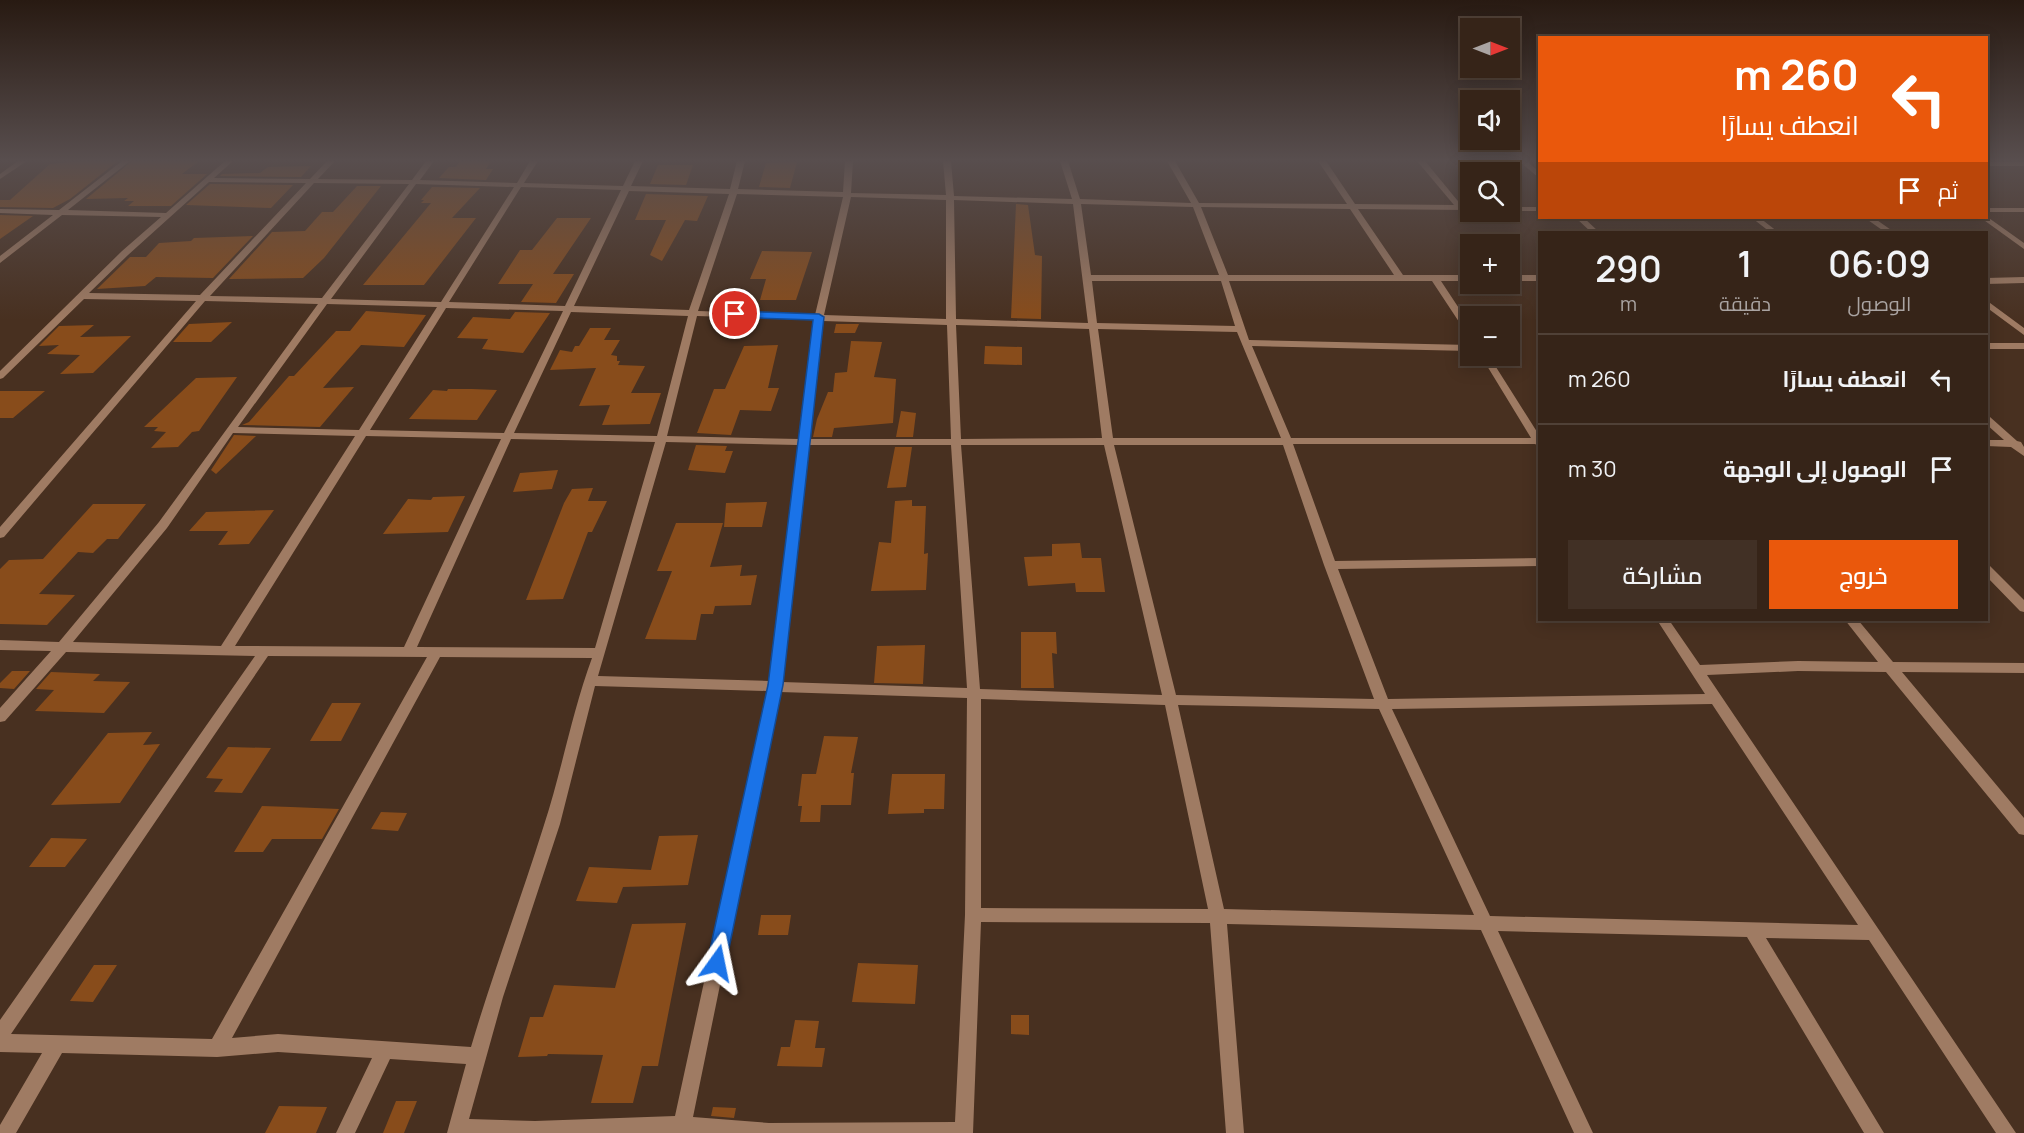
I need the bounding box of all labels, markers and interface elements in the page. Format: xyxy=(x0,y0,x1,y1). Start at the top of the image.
north arrow xyxy=(1460,18,1520,78)
map controls xyxy=(1460,18,1520,366)
text: 260 m xyxy=(1734,45,1859,103)
icon: left xyxy=(1880,60,1958,138)
button: sound xyxy=(1460,90,1520,150)
text: انعطف يسارًا xyxy=(1720,106,1859,143)
button: search xyxy=(1460,162,1520,222)
icon: arrive xyxy=(1893,174,1926,207)
text: ثم xyxy=(1938,176,1958,206)
button: + xyxy=(1460,234,1520,294)
text: 1 xyxy=(1737,239,1753,288)
text: 06:09 xyxy=(1828,239,1931,288)
text: 290 xyxy=(1595,244,1662,293)
pin xyxy=(709,288,760,339)
text: m xyxy=(1620,290,1637,317)
text: دقيقة xyxy=(1719,290,1771,317)
text: الوصول xyxy=(1848,290,1911,317)
icon: arrive xyxy=(718,297,751,330)
button: − xyxy=(1460,306,1520,366)
icon: left xyxy=(1925,363,1958,396)
text: 260 m xyxy=(1568,364,1631,394)
text: انعطف يسارًا xyxy=(1783,364,1907,394)
icon: arrive xyxy=(1925,453,1958,486)
text: 30 m xyxy=(1568,454,1617,484)
text: الوصول إلى الوجهة xyxy=(1723,454,1907,484)
button: مشاركة xyxy=(1568,540,1757,609)
button: خروج xyxy=(1769,540,1958,609)
position arrow xyxy=(685,931,749,995)

